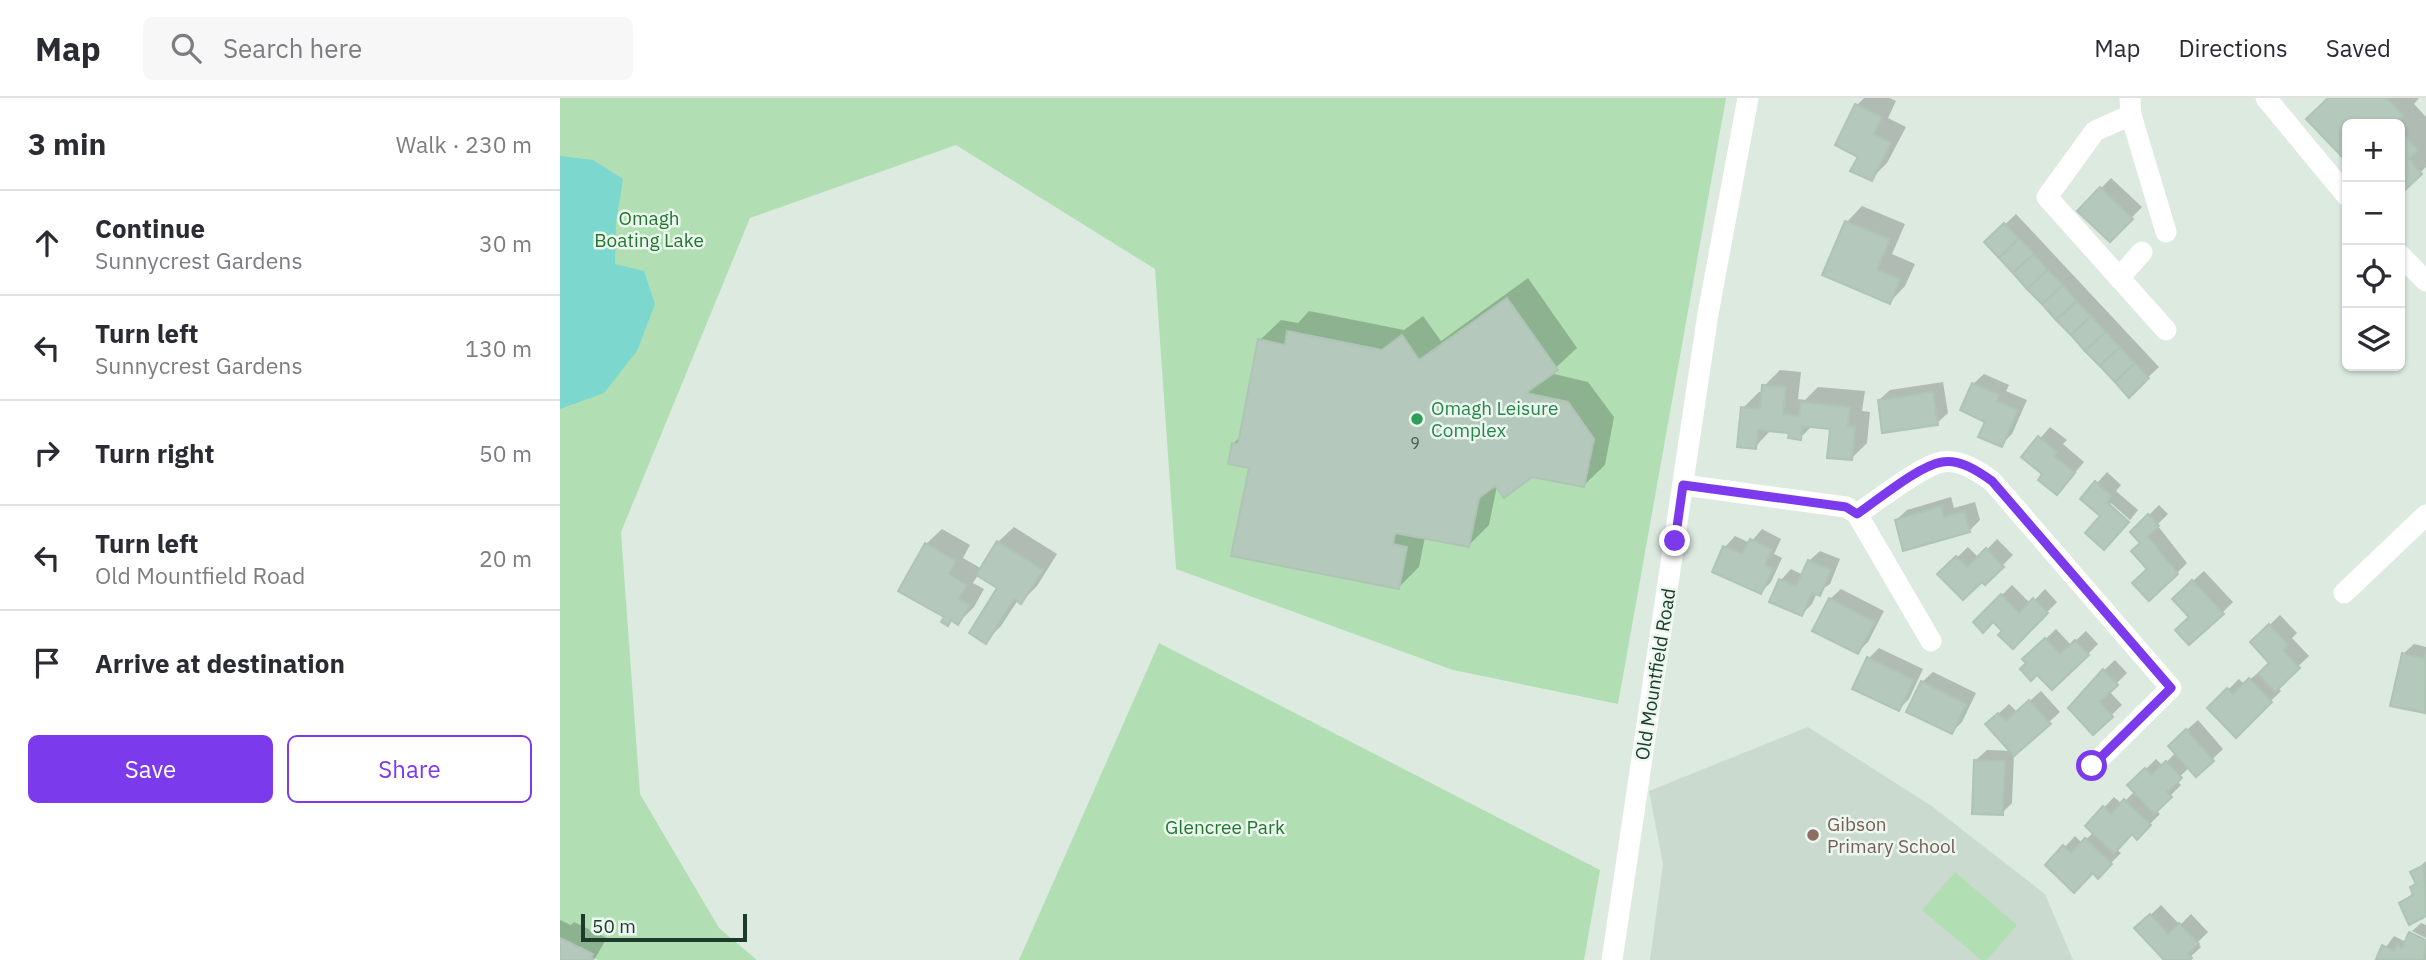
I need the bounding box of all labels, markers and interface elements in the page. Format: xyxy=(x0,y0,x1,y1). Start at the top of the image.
search box xyxy=(143,17,633,80)
text: Map xyxy=(35,27,101,70)
icon: search xyxy=(167,29,205,67)
text: Search here xyxy=(223,31,362,65)
text: Map xyxy=(2094,32,2140,64)
text: Directions xyxy=(2178,32,2288,64)
text: Saved xyxy=(2326,32,2391,64)
map controls xyxy=(2342,119,2405,371)
button: + xyxy=(2342,119,2405,182)
text: 3 min xyxy=(28,124,106,163)
text: Walk · 230 m xyxy=(396,129,532,159)
button: − xyxy=(2342,182,2405,245)
park label: Omagh Boating Lake xyxy=(594,206,704,252)
text: Continue xyxy=(95,211,205,245)
icon: ahead xyxy=(28,224,66,262)
text: 30 m xyxy=(479,228,532,258)
text: Sunnycrest Gardens xyxy=(95,245,303,275)
button: locate xyxy=(2342,245,2405,308)
button: layers xyxy=(2342,308,2405,371)
text: Turn left xyxy=(95,316,198,350)
icon: left xyxy=(28,329,66,367)
text: 130 m xyxy=(465,333,532,363)
text: Sunnycrest Gardens xyxy=(95,350,303,380)
place label: Omagh Leisure Complex xyxy=(1431,396,1558,442)
marker: Omagh Leisure Complex xyxy=(1409,411,1425,427)
house number: 9 xyxy=(1410,433,1420,453)
icon: right xyxy=(28,434,66,472)
text: Turn right xyxy=(95,436,214,470)
text: 50 m xyxy=(479,438,532,468)
route end xyxy=(1659,525,1690,556)
text: Turn left xyxy=(95,526,198,560)
icon: left xyxy=(28,539,66,577)
text: 20 m xyxy=(479,543,532,573)
text: Old Mountfield Road xyxy=(95,560,305,590)
street label: Old Mountfield Road xyxy=(1630,586,1680,762)
icon: arrive xyxy=(28,644,66,682)
text: Arrive at destination xyxy=(95,646,345,680)
button: Save xyxy=(28,735,273,803)
button: Share xyxy=(287,735,532,803)
route start xyxy=(2076,750,2107,781)
place label: Gibson Primary School xyxy=(1827,812,1956,858)
park label: Glencree Park xyxy=(1165,815,1285,839)
marker: Gibson Primary School xyxy=(1805,827,1821,843)
scale bar xyxy=(581,911,747,943)
text: 50 m xyxy=(592,914,636,938)

